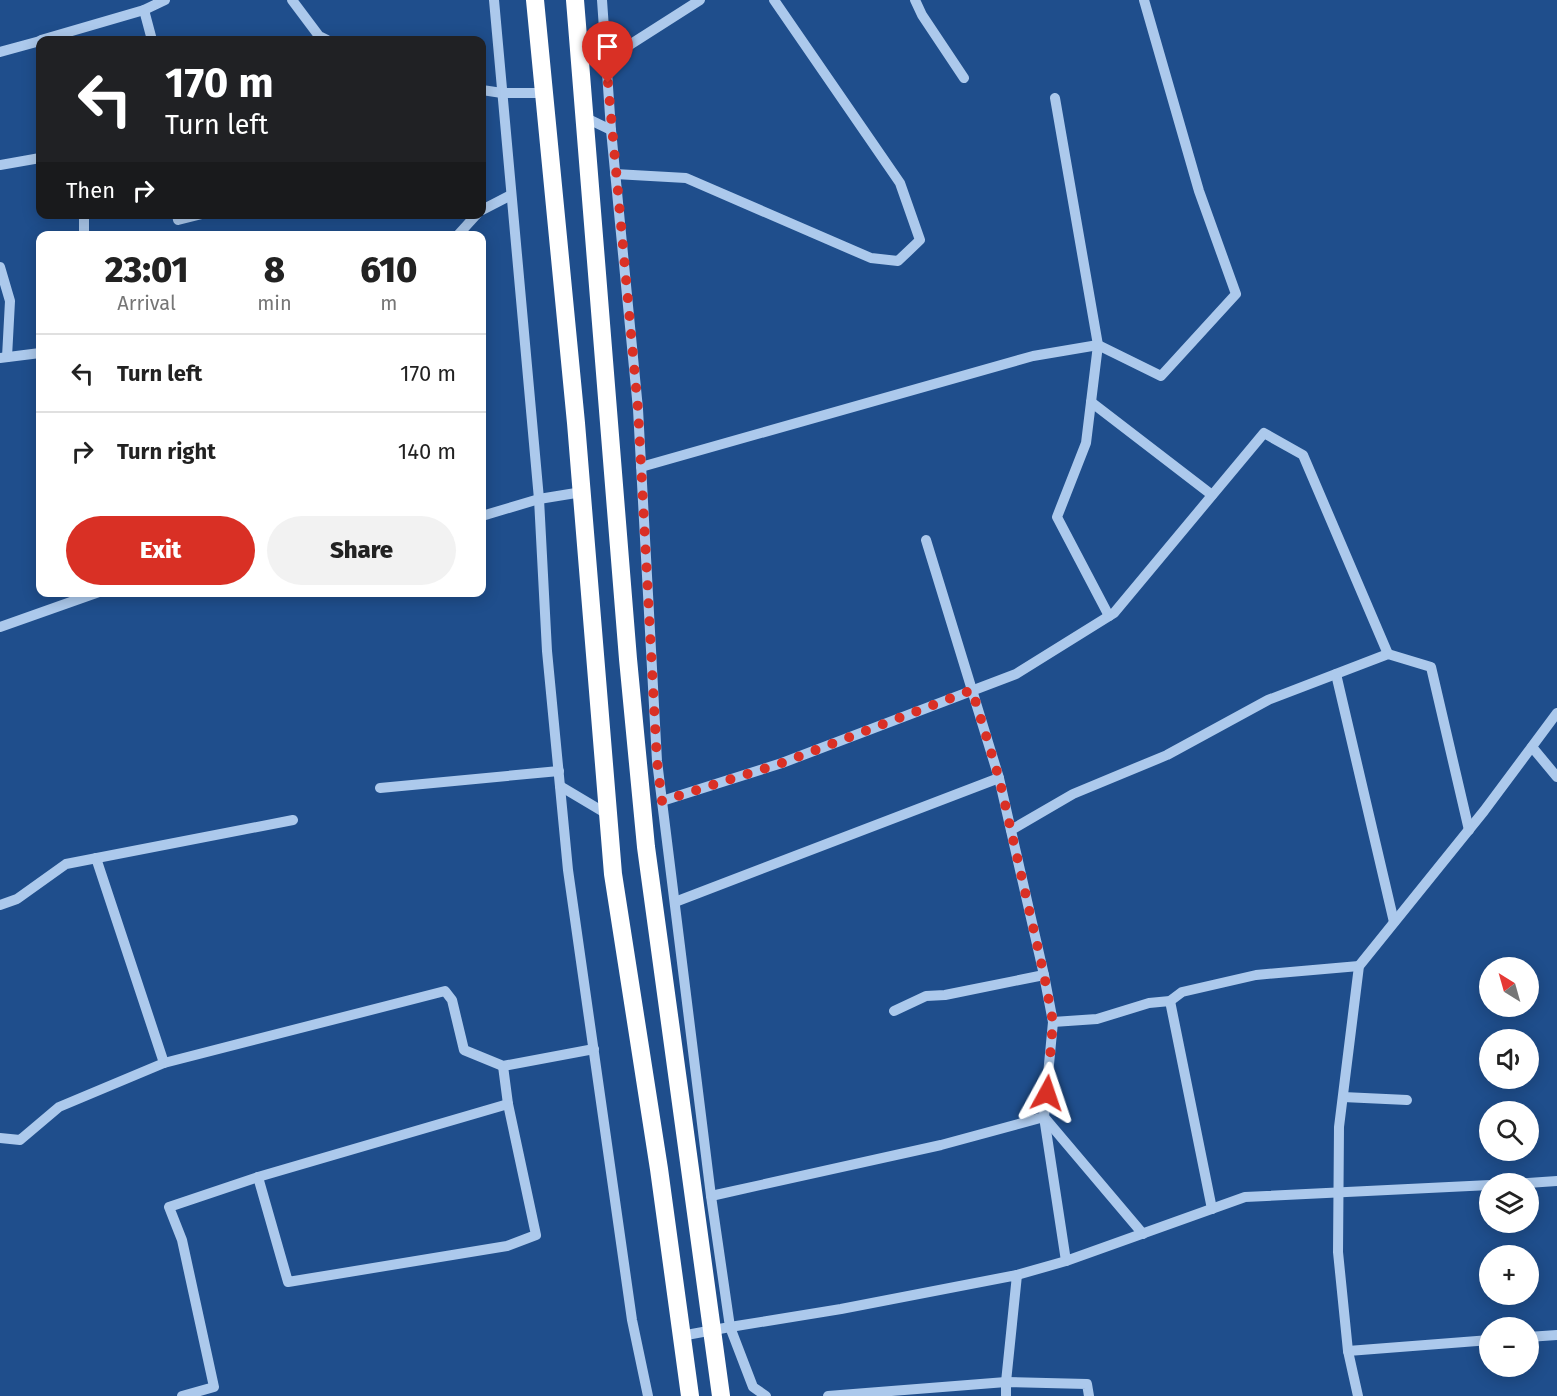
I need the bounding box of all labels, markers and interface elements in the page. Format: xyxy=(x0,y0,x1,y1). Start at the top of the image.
pin xyxy=(582,21,633,83)
icon: arrive xyxy=(591,30,624,63)
text: 170 m xyxy=(165,58,274,108)
icon: left xyxy=(66,60,144,138)
text: Turn left xyxy=(165,109,268,141)
icon: right xyxy=(127,174,160,207)
text: Then xyxy=(66,177,115,204)
text: 23:01 xyxy=(105,248,189,292)
text: 8 xyxy=(264,248,285,292)
text: 610 xyxy=(360,248,417,292)
text: Arrival xyxy=(117,291,176,315)
text: min xyxy=(257,291,292,315)
text: m xyxy=(380,291,397,315)
icon: left xyxy=(66,357,99,390)
text: Turn left xyxy=(117,360,202,387)
text: 170 m xyxy=(400,360,456,387)
icon: right xyxy=(66,435,99,468)
text: Turn right xyxy=(117,438,216,465)
text: 140 m xyxy=(398,438,456,465)
button: Exit xyxy=(66,516,255,585)
button: Share xyxy=(267,516,456,585)
north arrow xyxy=(1479,957,1539,1017)
map controls xyxy=(1479,957,1539,1377)
button: sound xyxy=(1479,1029,1539,1089)
position arrow xyxy=(1015,1061,1079,1125)
button: search xyxy=(1479,1101,1539,1161)
button: layers xyxy=(1479,1173,1539,1233)
button: + xyxy=(1479,1245,1539,1305)
button: − xyxy=(1479,1317,1539,1377)

